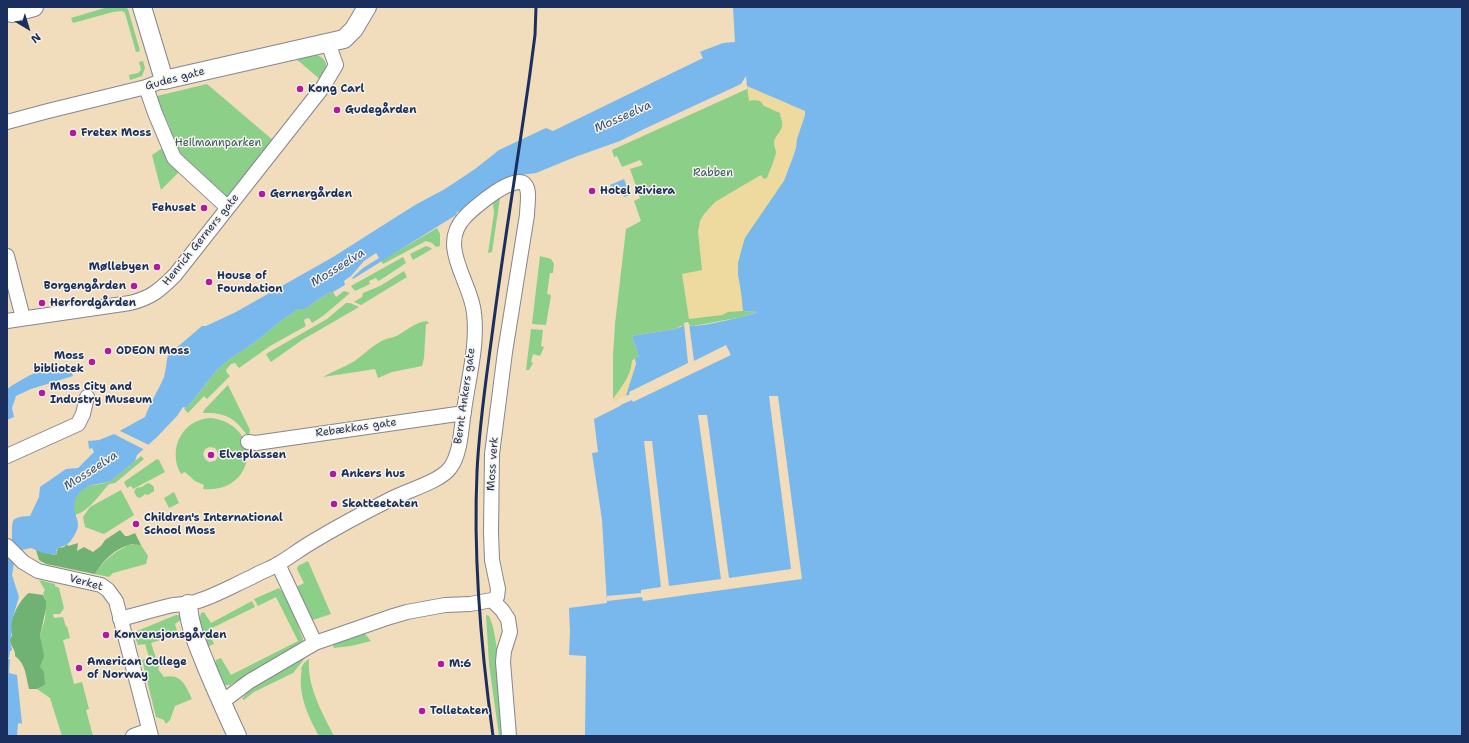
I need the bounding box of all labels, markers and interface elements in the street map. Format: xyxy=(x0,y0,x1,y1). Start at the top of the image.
north arrow xyxy=(8,8,48,48)
text: N xyxy=(28,29,44,46)
street label: Gudes gate xyxy=(144,65,206,93)
place label: Kong Carl xyxy=(308,82,364,96)
marker: Kong Carl xyxy=(295,84,305,94)
water label: Mosseelva xyxy=(592,98,654,136)
place label: Gudegården xyxy=(345,103,416,117)
marker: Gudegården xyxy=(332,105,342,115)
place label: Fretex Moss xyxy=(81,126,151,140)
marker: Fretex Moss xyxy=(68,128,78,138)
park label: Heilmannparken xyxy=(175,136,261,150)
park label: Rabben xyxy=(693,166,733,180)
place label: Hotel Riviera xyxy=(600,184,675,198)
marker: Hotel Riviera xyxy=(587,186,597,196)
place label: Gernergården xyxy=(270,187,352,201)
marker: Gernergården xyxy=(257,189,267,199)
street label: Henrich Gerners gate xyxy=(160,191,242,289)
place label: Fehuset xyxy=(152,201,196,215)
marker: Fehuset xyxy=(199,203,209,213)
water label: Mosseelva xyxy=(308,246,368,290)
place label: Møllebyen xyxy=(89,260,149,274)
marker: Møllebyen xyxy=(152,262,162,272)
place label: House of Foundation xyxy=(217,269,283,295)
marker: House of Foundation xyxy=(204,277,214,287)
place label: Borgengården xyxy=(44,279,126,293)
marker: Borgengården xyxy=(129,281,139,291)
place label: Herfordgården xyxy=(50,296,136,310)
marker: Herfordgården xyxy=(37,298,47,308)
place label: ODEON Moss xyxy=(116,344,189,358)
marker: ODEON Moss xyxy=(103,346,113,356)
street label: Bernt Ankers gate xyxy=(452,347,478,445)
place label: Moss bibliotek xyxy=(34,349,84,375)
marker: Moss bibliotek xyxy=(87,357,97,367)
place label: Moss City and Industry Museum xyxy=(50,380,152,406)
marker: Moss City and Industry Museum xyxy=(37,388,47,398)
street label: Rebækkas gate xyxy=(315,416,397,440)
street label: Moss verk xyxy=(485,436,501,492)
water label: Mosseelva xyxy=(61,448,121,494)
place label: Elveplassen xyxy=(219,448,286,462)
marker: Elveplassen xyxy=(206,450,216,460)
place label: Ankers hus xyxy=(341,467,405,481)
marker: Ankers hus xyxy=(328,469,338,479)
place label: Skatteetaten xyxy=(342,497,418,511)
marker: Skatteetaten xyxy=(329,499,339,509)
place label: Children's International School Moss xyxy=(144,511,283,537)
marker: Children's International School Moss xyxy=(131,519,141,529)
street label: Verket xyxy=(68,572,104,594)
place label: Konvensjonsgården xyxy=(114,628,227,642)
marker: Konvensjonsgården xyxy=(101,630,111,640)
place label: American College of Norway xyxy=(87,655,187,681)
place label: M:6 xyxy=(449,657,471,671)
marker: M:6 xyxy=(436,659,446,669)
marker: American College of Norway xyxy=(74,663,84,673)
place label: Tolletaten xyxy=(430,704,489,718)
marker: Tolletaten xyxy=(417,706,427,716)

